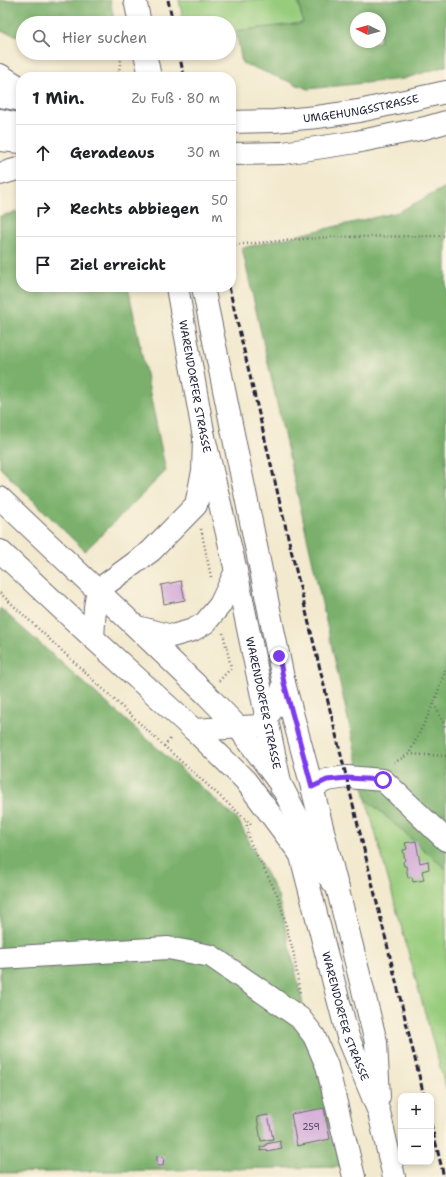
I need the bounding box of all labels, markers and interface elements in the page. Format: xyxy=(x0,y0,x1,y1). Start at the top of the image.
north arrow xyxy=(350,12,386,48)
search box xyxy=(16,16,236,60)
icon: search xyxy=(30,27,52,49)
text: Hier suchen xyxy=(62,28,147,48)
text: 1 Min. xyxy=(32,87,85,109)
text: Zu Fuß · 80 m xyxy=(131,90,220,107)
street label: UMGEHUNGSSTRASSE xyxy=(302,91,420,126)
icon: ahead xyxy=(32,142,54,164)
text: Geradeaus xyxy=(70,143,155,163)
text: 30 m xyxy=(186,144,220,161)
text: 50 m xyxy=(211,192,228,226)
icon: right xyxy=(32,198,54,220)
text: Rechts abbiegen xyxy=(70,199,199,219)
icon: arrive xyxy=(32,254,54,276)
text: Ziel erreicht xyxy=(70,255,166,275)
street label: WARENDORFER STRASSE xyxy=(176,319,215,454)
street label: WARENDORFER STRASSE xyxy=(242,636,285,771)
route end xyxy=(270,647,288,665)
route start xyxy=(374,771,392,789)
street label: WARENDORFER STRASSE xyxy=(319,950,373,1083)
map controls xyxy=(398,1093,434,1165)
button: + xyxy=(398,1093,434,1129)
house number: 259 xyxy=(302,1121,320,1133)
button: − xyxy=(398,1129,434,1165)

